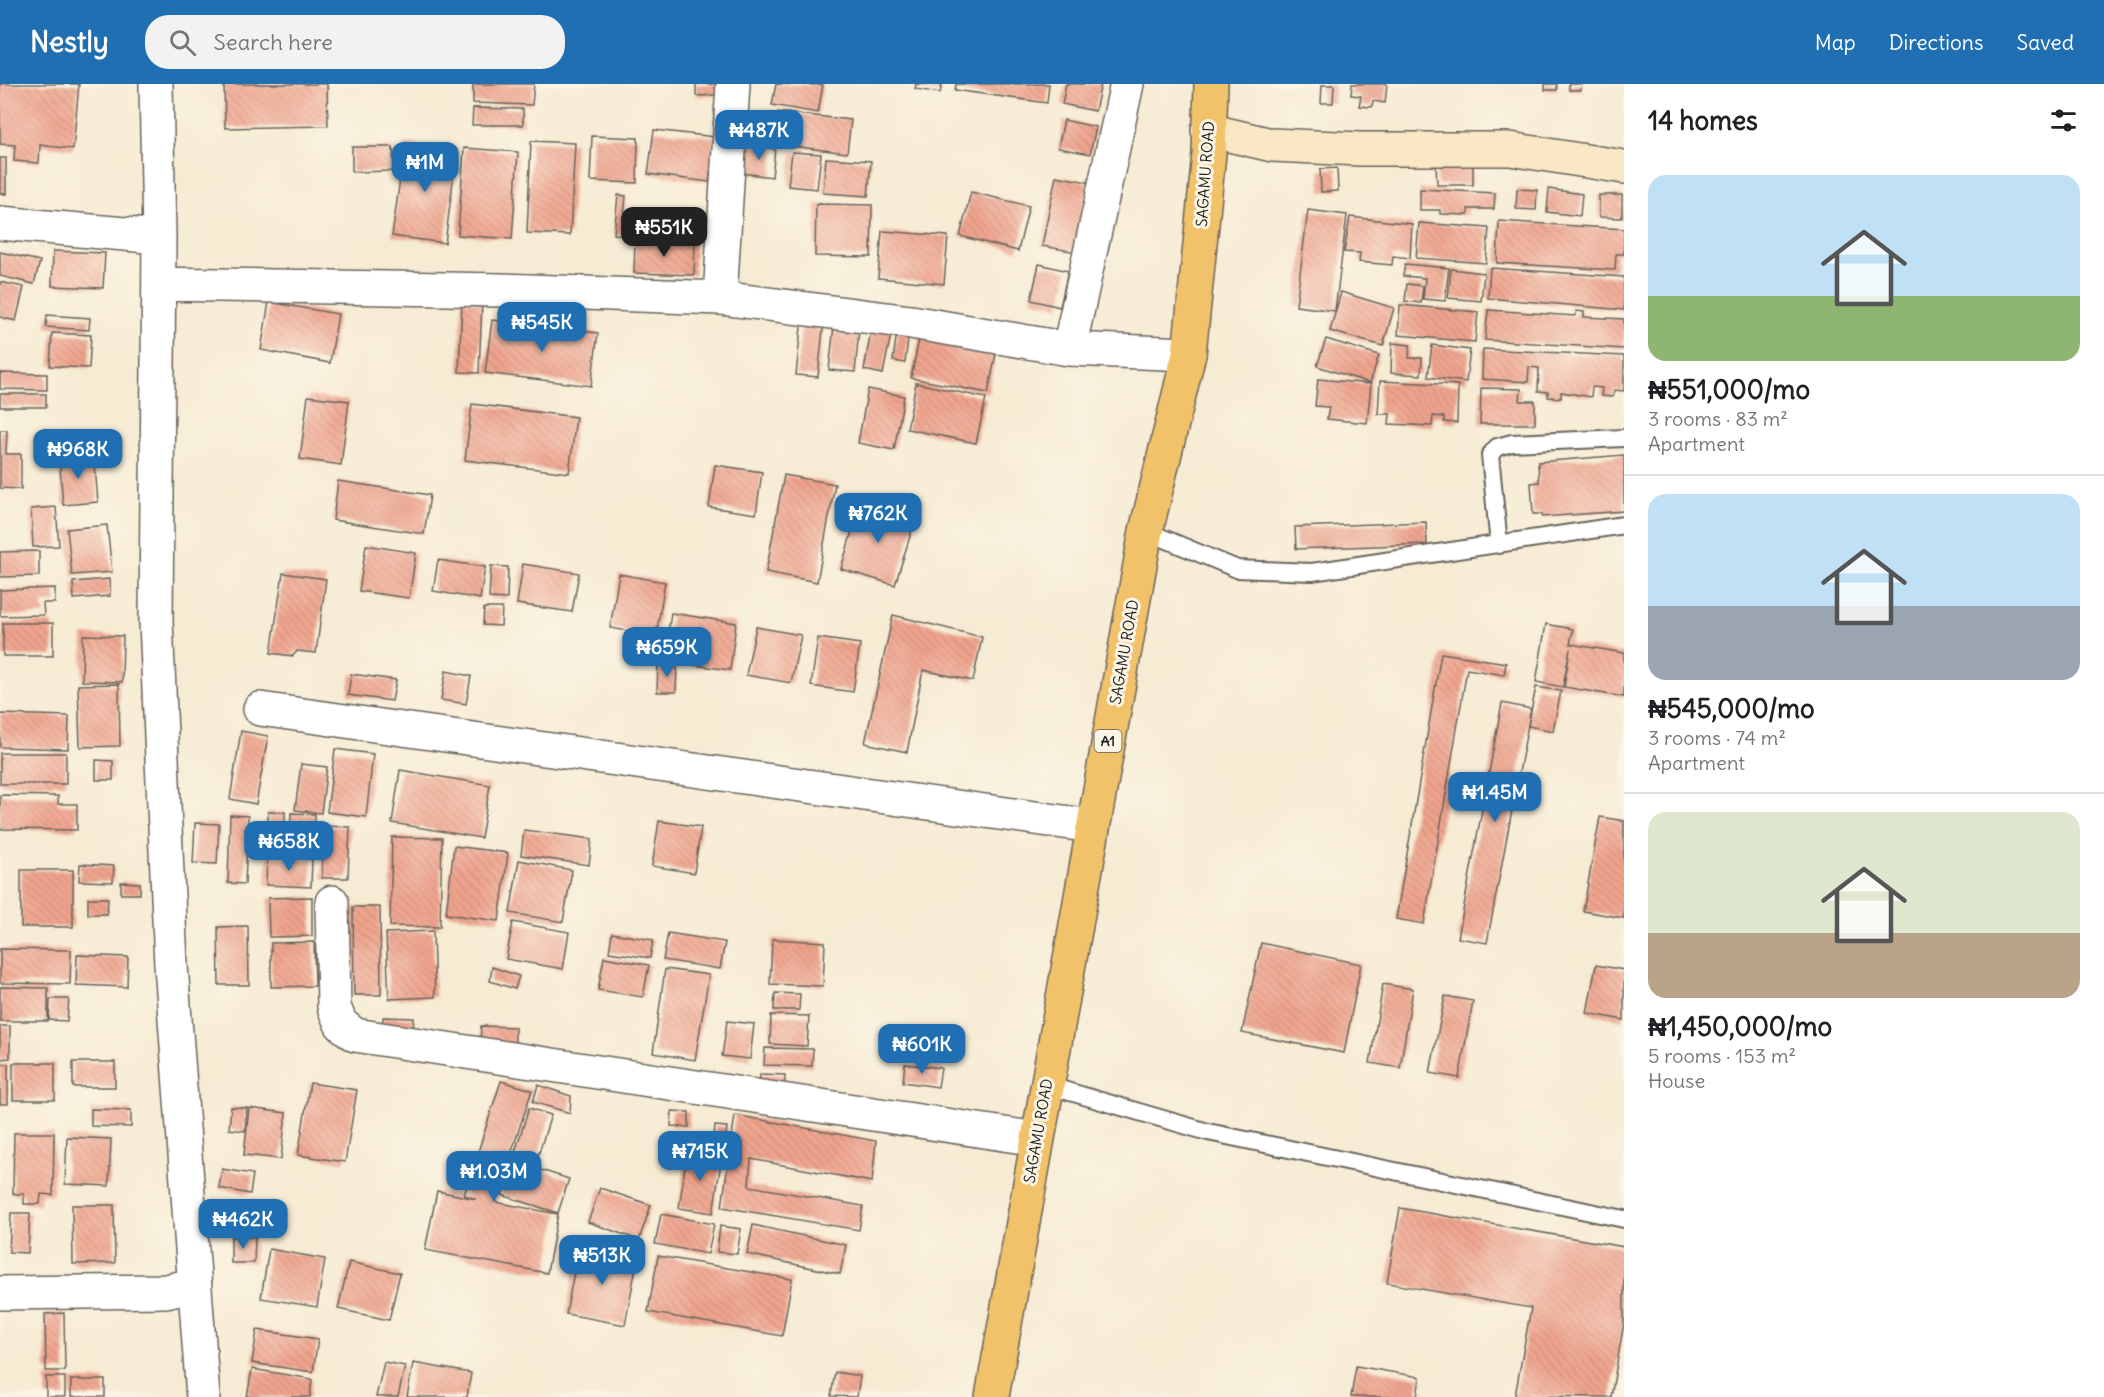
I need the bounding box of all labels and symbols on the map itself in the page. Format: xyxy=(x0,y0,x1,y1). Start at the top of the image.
pin: ₦487K xyxy=(717,110,801,161)
street label: SAGAMU ROAD xyxy=(1192,121,1218,227)
pin: ₦1M xyxy=(396,142,454,193)
pin: ₦551K xyxy=(622,207,706,258)
pin: ₦545K xyxy=(500,302,584,353)
pin: ₦968K xyxy=(36,429,120,480)
pin: ₦762K xyxy=(836,493,920,544)
street label: SAGAMU ROAD xyxy=(1105,598,1143,706)
pin: ₦659K xyxy=(625,627,709,678)
road number: A1 xyxy=(1094,730,1122,752)
pin: ₦1.45M xyxy=(1446,772,1544,823)
pin: ₦658K xyxy=(247,821,331,872)
pin: ₦601K xyxy=(880,1024,964,1075)
street label: SAGAMU ROAD xyxy=(1019,1077,1057,1185)
pin: ₦715K xyxy=(658,1131,742,1182)
pin: ₦1.03M xyxy=(445,1151,543,1202)
pin: ₦462K xyxy=(201,1199,285,1250)
pin: ₦513K xyxy=(560,1235,644,1286)

